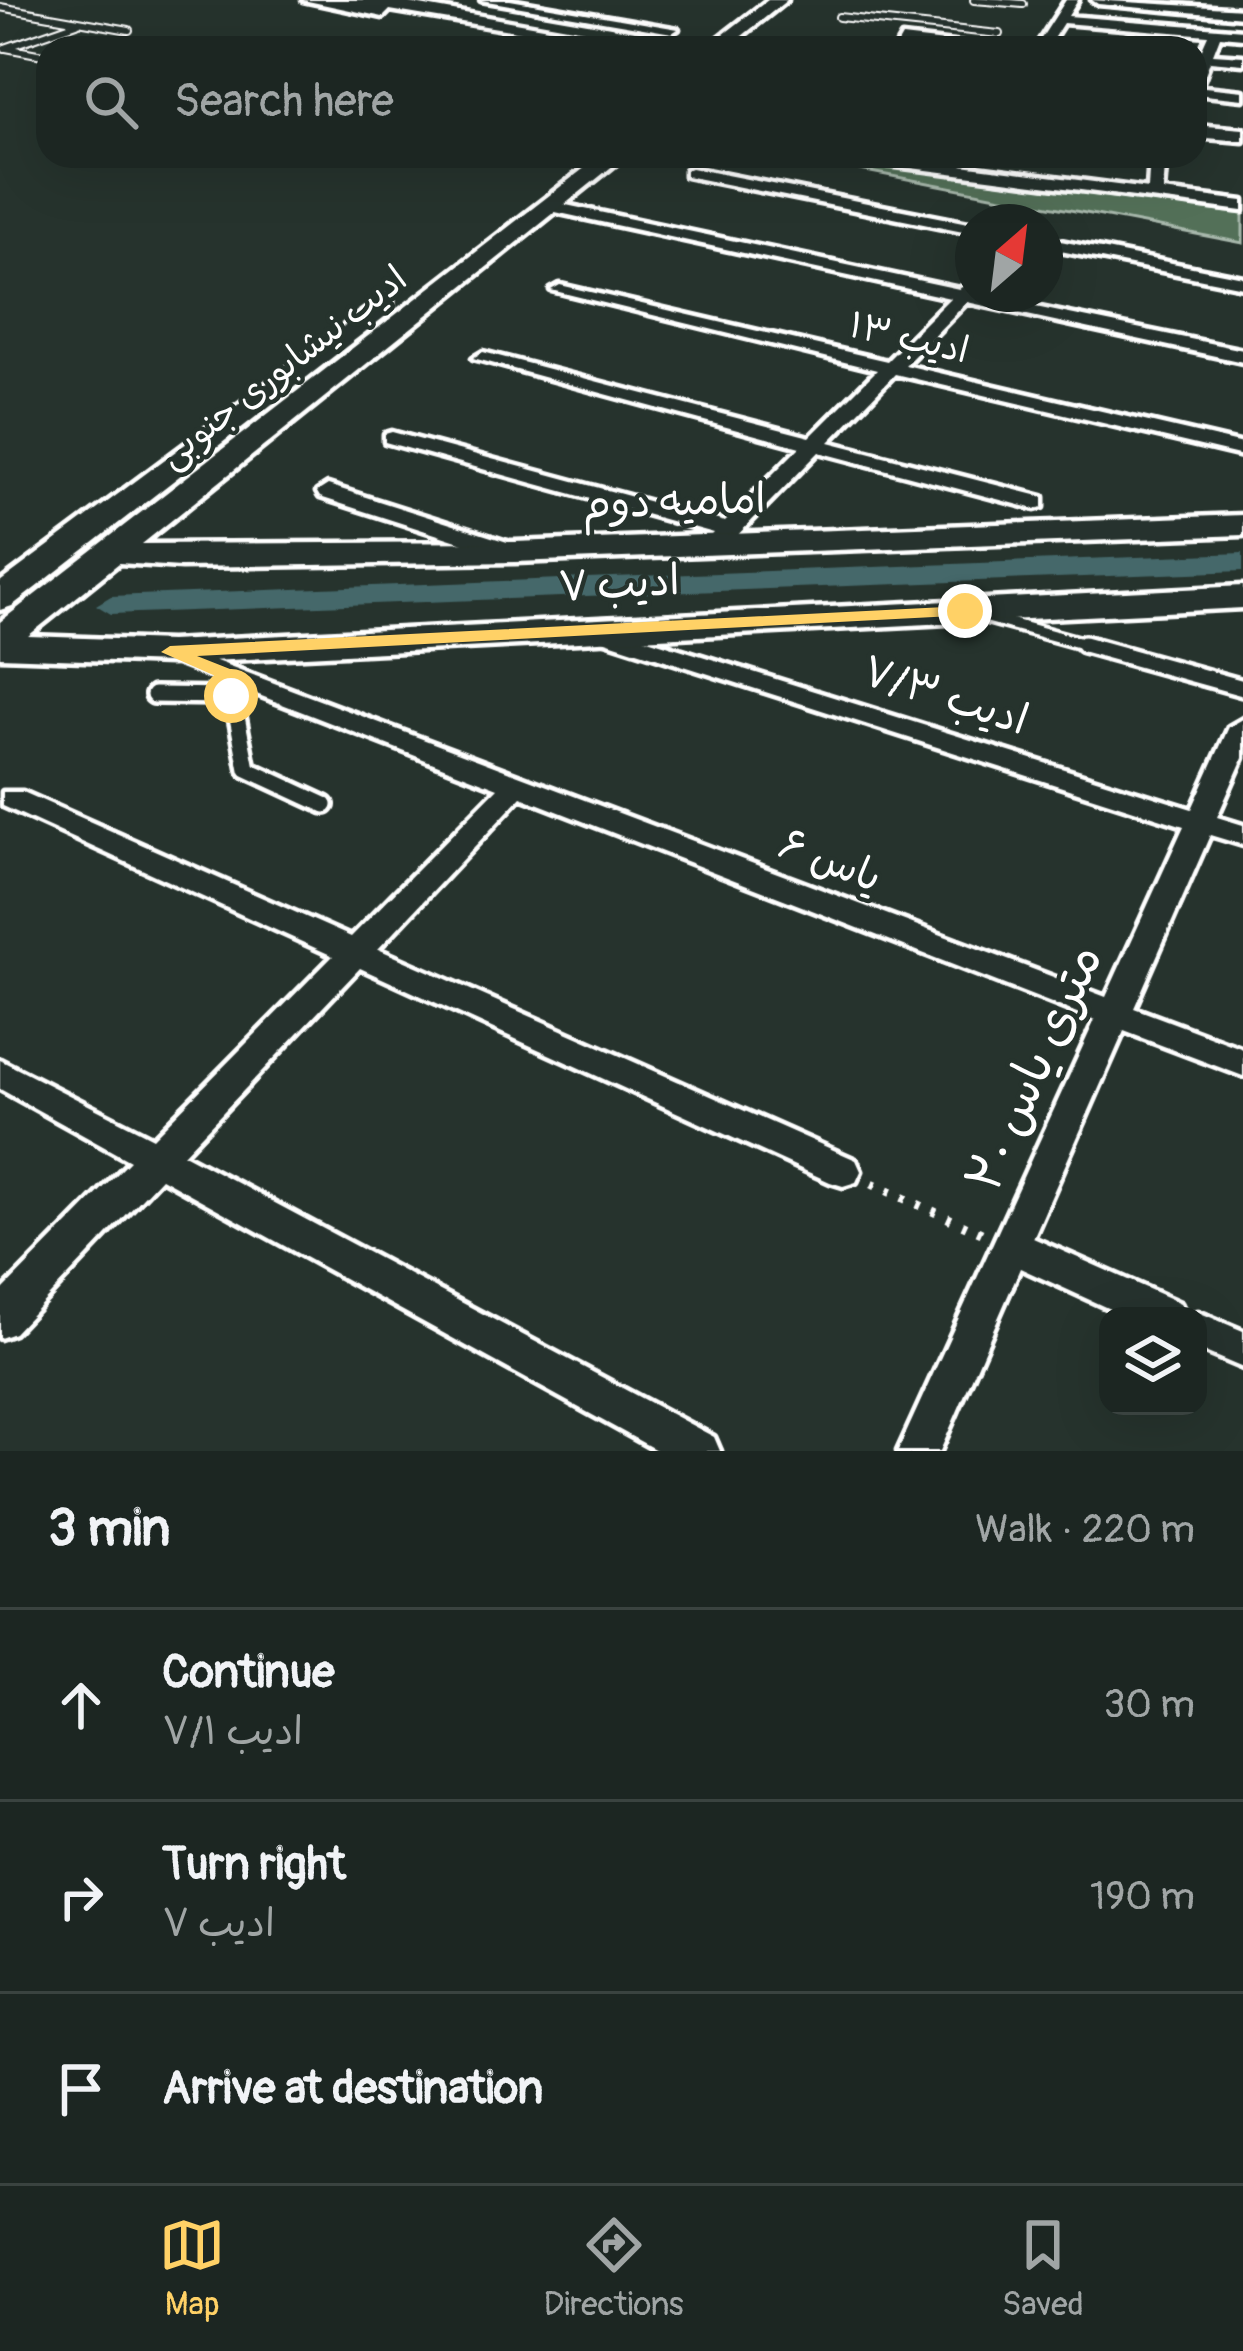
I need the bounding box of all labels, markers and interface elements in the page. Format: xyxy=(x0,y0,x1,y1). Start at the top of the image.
search box xyxy=(36,36,1207,168)
icon: search xyxy=(78,69,144,135)
text: Search here xyxy=(174,74,394,130)
north arrow xyxy=(955,204,1063,312)
street label: ادیب نیشابوری جنوبی xyxy=(150,256,416,478)
street label: ادیب ۱۳ xyxy=(845,302,973,374)
street label: امامیه دوم xyxy=(581,473,767,535)
street label: ادیب ۷ xyxy=(557,555,681,613)
route end xyxy=(938,584,992,638)
street label: ادیب ۷/۳ xyxy=(856,645,1034,747)
route start xyxy=(204,669,258,723)
street label: یاس ۶ xyxy=(771,818,889,904)
street label: ۲۰ متری یاس xyxy=(951,934,1117,1202)
map controls xyxy=(1099,1307,1207,1415)
button: layers xyxy=(1099,1307,1207,1415)
text: 3 min xyxy=(48,1497,170,1561)
text: Walk · 220 m xyxy=(975,1505,1195,1554)
text: Continue xyxy=(162,1645,335,1701)
icon: ahead xyxy=(48,1672,114,1738)
text: 30 m xyxy=(1104,1680,1195,1729)
text: ادیب ۷/۱ xyxy=(162,1707,303,1756)
text: Turn right xyxy=(162,1837,346,1893)
icon: right xyxy=(48,1864,114,1930)
text: 190 m xyxy=(1090,1872,1195,1921)
text: ادیب ۷ xyxy=(162,1899,275,1948)
icon: arrive xyxy=(48,2056,114,2122)
text: Arrive at destination xyxy=(162,2061,543,2117)
tab: Map xyxy=(159,2212,225,2325)
tab: Directions xyxy=(544,2212,684,2325)
tab: Saved xyxy=(1002,2212,1084,2325)

